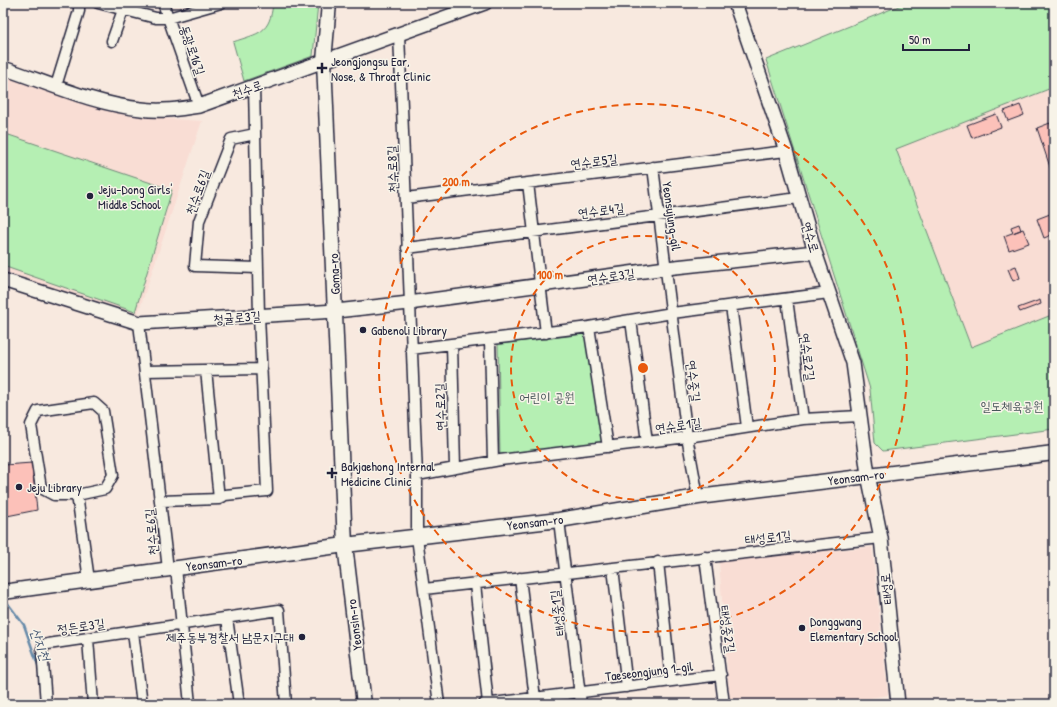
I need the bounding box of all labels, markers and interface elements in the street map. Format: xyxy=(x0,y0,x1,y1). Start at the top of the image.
street label: 동광로16길 xyxy=(176,23,210,77)
scale bar xyxy=(903,26,969,52)
text: 50 m xyxy=(909,31,930,48)
place label: Jeongjongsu Ear, Nose, & Throat Clinic xyxy=(331,52,431,85)
marker: Jeongjongsu Ear, Nose, & Throat Clinic xyxy=(316,62,328,74)
street label: 천수로 xyxy=(229,75,265,103)
street label: 천수로8길 xyxy=(382,145,402,193)
street label: 연수로5길 xyxy=(569,149,619,173)
street label: 천수로6길 xyxy=(180,167,214,217)
text: 200 m xyxy=(442,173,470,190)
place label: Jeju-Dong Girls' Middle School xyxy=(98,180,172,213)
street label: Yeonsujung-gil xyxy=(658,180,686,252)
marker: Jeju-Dong Girls' Middle School xyxy=(85,191,95,201)
street label: 연수로4길 xyxy=(577,198,625,222)
street label: 연수로 xyxy=(798,219,824,255)
street label: Goma-ro xyxy=(324,253,344,295)
street label: 연수로3길 xyxy=(586,264,636,288)
text: 100 m xyxy=(537,266,563,283)
street label: 청귤로3길 xyxy=(213,306,261,328)
place label: Gabenoli Library xyxy=(371,321,448,339)
marker: Gabenoli Library xyxy=(358,325,368,335)
street label: 연수로2길 xyxy=(796,332,820,382)
street label: 연수중길 xyxy=(683,359,705,403)
centre of rings xyxy=(636,361,650,375)
street label: 연수로2길 xyxy=(430,383,450,431)
park label: 어린이 공원 xyxy=(519,388,575,406)
park label: 일도체육공원 xyxy=(981,397,1043,415)
street label: 연수로1길 xyxy=(654,413,702,437)
place label: Bakjaehong Internal Medicine Clinic xyxy=(341,457,435,490)
street label: Yeonsam-ro xyxy=(827,465,885,489)
marker: Bakjaehong Internal Medicine Clinic xyxy=(326,467,338,479)
place label: Jeju Library xyxy=(27,478,82,496)
marker: Jeju Library xyxy=(14,482,24,492)
street label: 천수로6길 xyxy=(140,508,162,556)
street label: Yeonsam-ro xyxy=(506,510,564,534)
street label: 태성로1길 xyxy=(744,526,792,548)
street label: Yeonsam-ro xyxy=(185,551,243,575)
street label: 태성로 xyxy=(875,572,897,606)
street label: 태성중1길 xyxy=(545,589,569,637)
street label: Yeonsin-ro xyxy=(342,598,366,652)
street label: 태성중2길 xyxy=(716,604,740,654)
place label: Donggwang Elementary School xyxy=(810,612,898,645)
street label: 정든로3길 xyxy=(56,614,106,638)
marker: Donggwang Elementary School xyxy=(797,623,807,633)
water label: 산지천 xyxy=(26,625,56,665)
place label: 제주동부경찰서 남문지구대 xyxy=(165,628,294,646)
marker: 제주동부경찰서 남문지구대 xyxy=(297,632,307,642)
street label: Taeseongjung 1-gil xyxy=(604,657,695,685)

